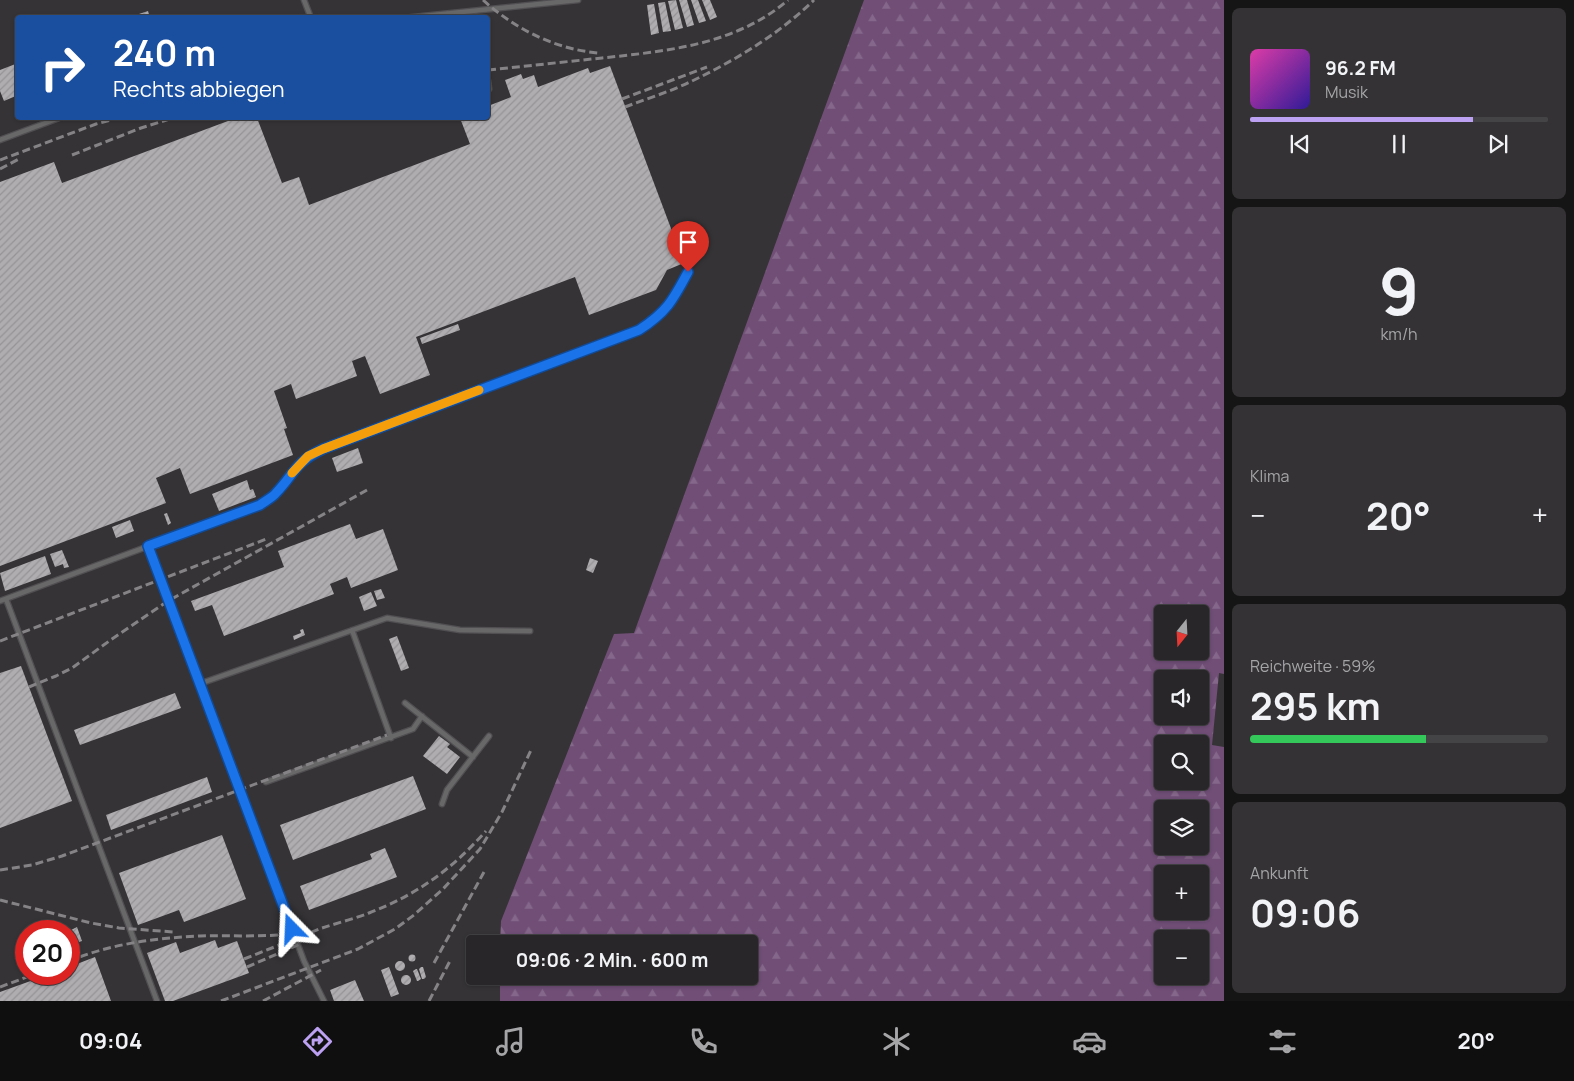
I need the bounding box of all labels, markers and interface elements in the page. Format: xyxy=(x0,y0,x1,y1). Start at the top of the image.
text: 240 m xyxy=(113,29,216,77)
icon: right xyxy=(30,35,95,100)
text: 96.2 FM xyxy=(1325,55,1396,81)
text: Rechts abbiegen xyxy=(113,74,285,104)
text: Musik xyxy=(1325,81,1368,103)
icon: previous xyxy=(1286,130,1314,158)
icon: pause xyxy=(1385,130,1413,158)
icon: next xyxy=(1484,130,1512,158)
pin xyxy=(667,221,709,272)
icon: arrive xyxy=(674,228,702,256)
text: 9 xyxy=(1379,246,1419,335)
text: km/h xyxy=(1380,323,1418,345)
text: Klima xyxy=(1250,465,1289,487)
text: 20° xyxy=(1366,489,1431,541)
text: − xyxy=(1250,496,1265,534)
text: + xyxy=(1532,496,1548,534)
north arrow xyxy=(1154,605,1209,660)
map controls xyxy=(1154,605,1209,985)
text: Reichweite · 59% xyxy=(1250,655,1376,677)
button: sound xyxy=(1154,670,1209,725)
text: 295 km xyxy=(1250,679,1381,731)
button: search xyxy=(1154,735,1209,790)
button: layers xyxy=(1154,800,1209,855)
text: Ankunft xyxy=(1250,862,1309,884)
button: + xyxy=(1154,865,1209,920)
text: 09:06 xyxy=(1250,886,1360,938)
position arrow xyxy=(265,902,317,954)
speed limit sign: 20 xyxy=(15,920,80,985)
button: − xyxy=(1154,930,1209,985)
text: 09:06 · 2 Min. · 600 m xyxy=(516,947,708,973)
icon: directions xyxy=(300,1024,335,1059)
icon: music xyxy=(493,1024,528,1059)
icon: phone xyxy=(686,1024,721,1059)
icon: climate xyxy=(879,1024,914,1059)
icon: car xyxy=(1072,1024,1107,1059)
icon: filters xyxy=(1265,1024,1300,1059)
text: 09:04 xyxy=(79,1026,142,1056)
text: 20° xyxy=(1457,1026,1495,1056)

